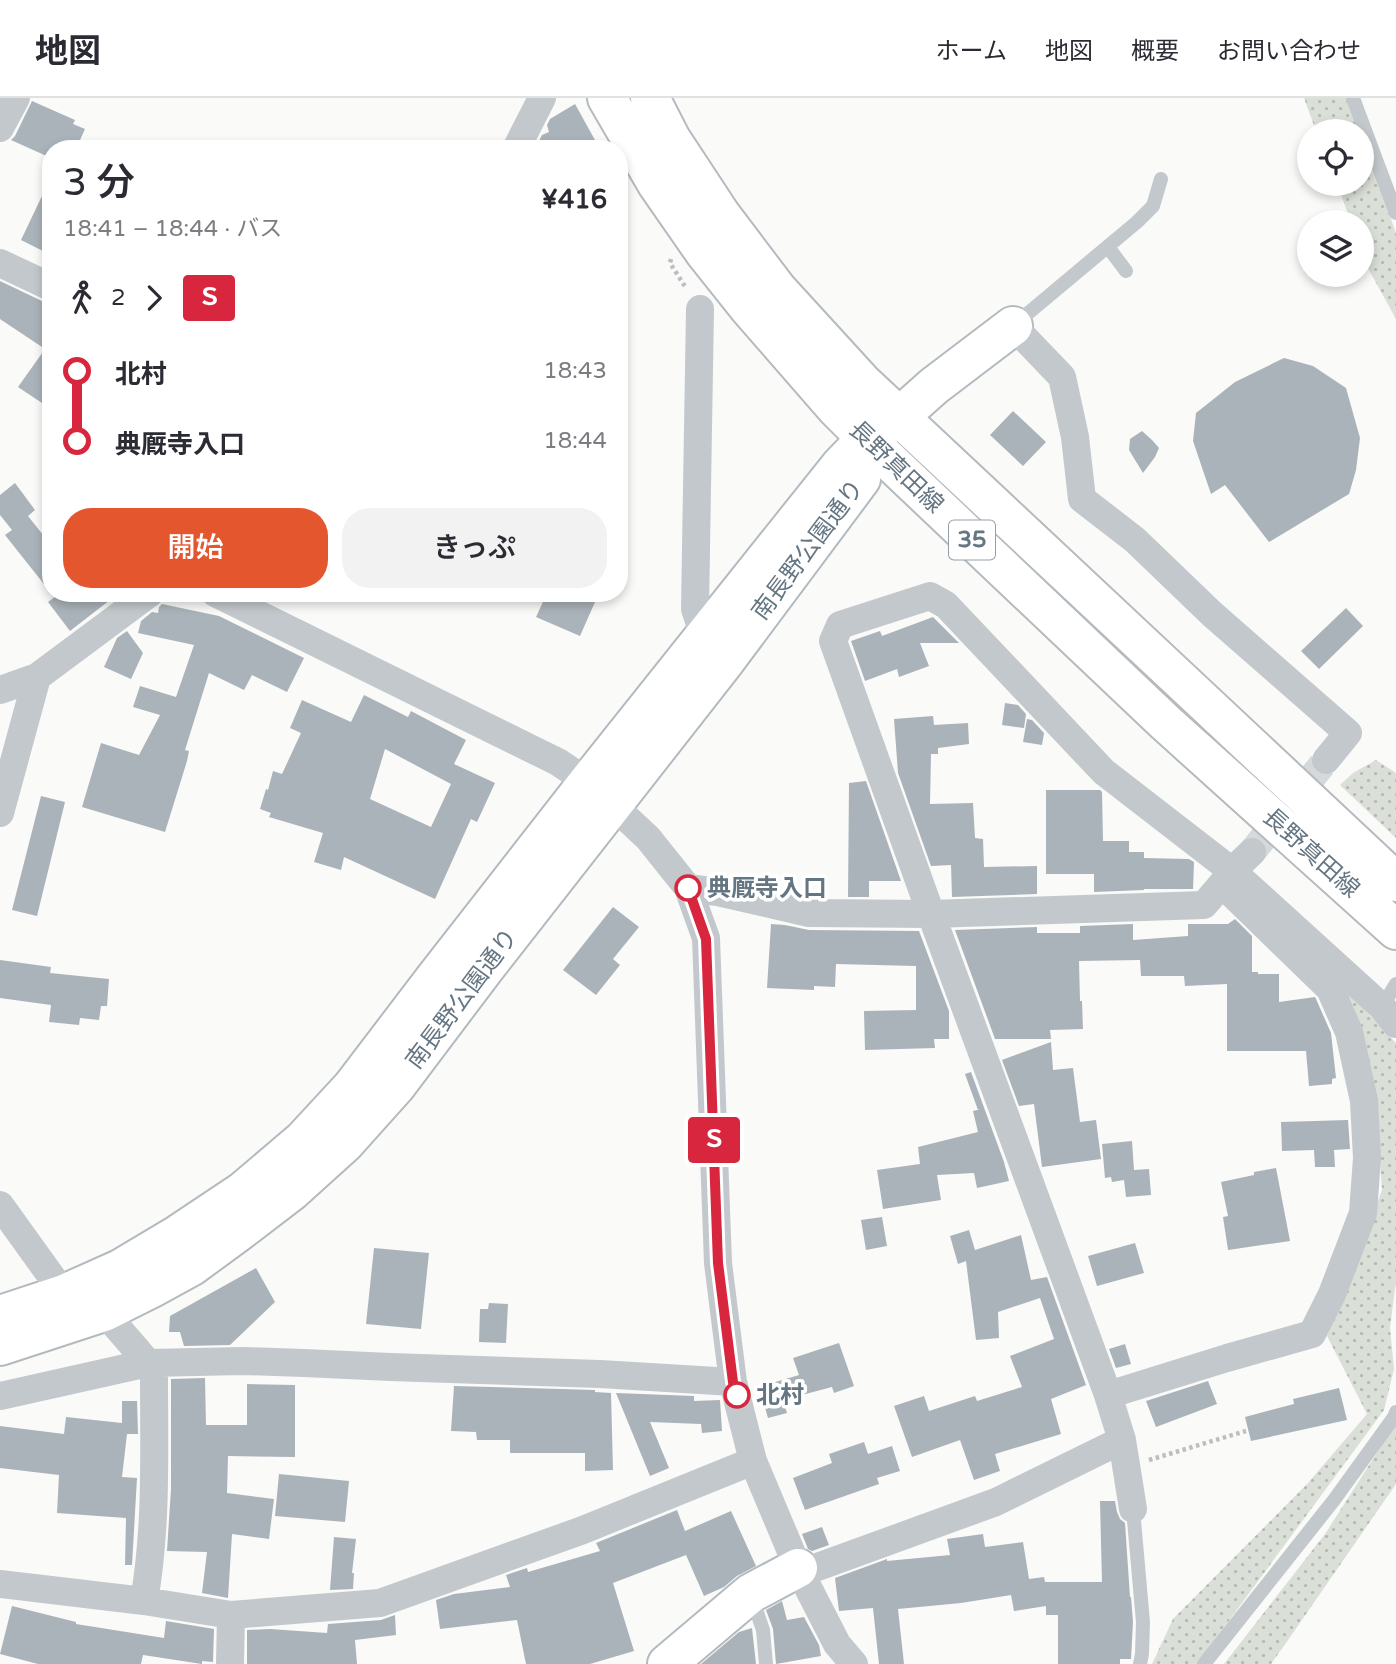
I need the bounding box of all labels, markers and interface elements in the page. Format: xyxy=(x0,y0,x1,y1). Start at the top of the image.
text: 地図 xyxy=(35,32,101,71)
text: ホーム xyxy=(936,37,1007,66)
text: 地図 xyxy=(1045,37,1093,66)
text: 概要 xyxy=(1131,37,1179,66)
text: お問い合わせ xyxy=(1217,37,1361,66)
map controls xyxy=(1297,119,1374,287)
button: locate xyxy=(1297,119,1374,196)
text: 3 分 xyxy=(63,160,135,206)
text: ¥416 xyxy=(541,184,607,215)
button: layers xyxy=(1297,210,1374,287)
text: 18:41 – 18:44 · バス xyxy=(63,215,282,243)
icon: walk xyxy=(63,279,101,317)
icon: forward xyxy=(135,279,173,317)
text: Ｓ xyxy=(197,283,221,312)
text: 2 xyxy=(111,284,125,312)
text: 18:43 xyxy=(543,357,607,385)
text: 北村 xyxy=(115,359,167,390)
street label: 長野真田線 xyxy=(843,415,949,519)
text: 18:44 xyxy=(543,427,607,455)
text: 典厩寺入口 xyxy=(115,429,245,460)
street label: 南長野公園通り xyxy=(746,474,870,626)
button: 開始 xyxy=(63,508,328,588)
button: きっぷ xyxy=(342,508,607,588)
road number: 35 xyxy=(949,520,995,560)
street label: 長野真田線 xyxy=(1257,802,1365,904)
place label: 典厩寺入口 xyxy=(707,874,827,903)
marker: 典厩寺入口 xyxy=(675,875,701,901)
street label: 南長野公園通り xyxy=(400,923,524,1075)
line badge: Ｓ xyxy=(691,1117,737,1163)
text: Ｓ xyxy=(702,1125,726,1154)
place label: 北村 xyxy=(756,1381,804,1410)
marker: 北村 xyxy=(724,1382,750,1408)

